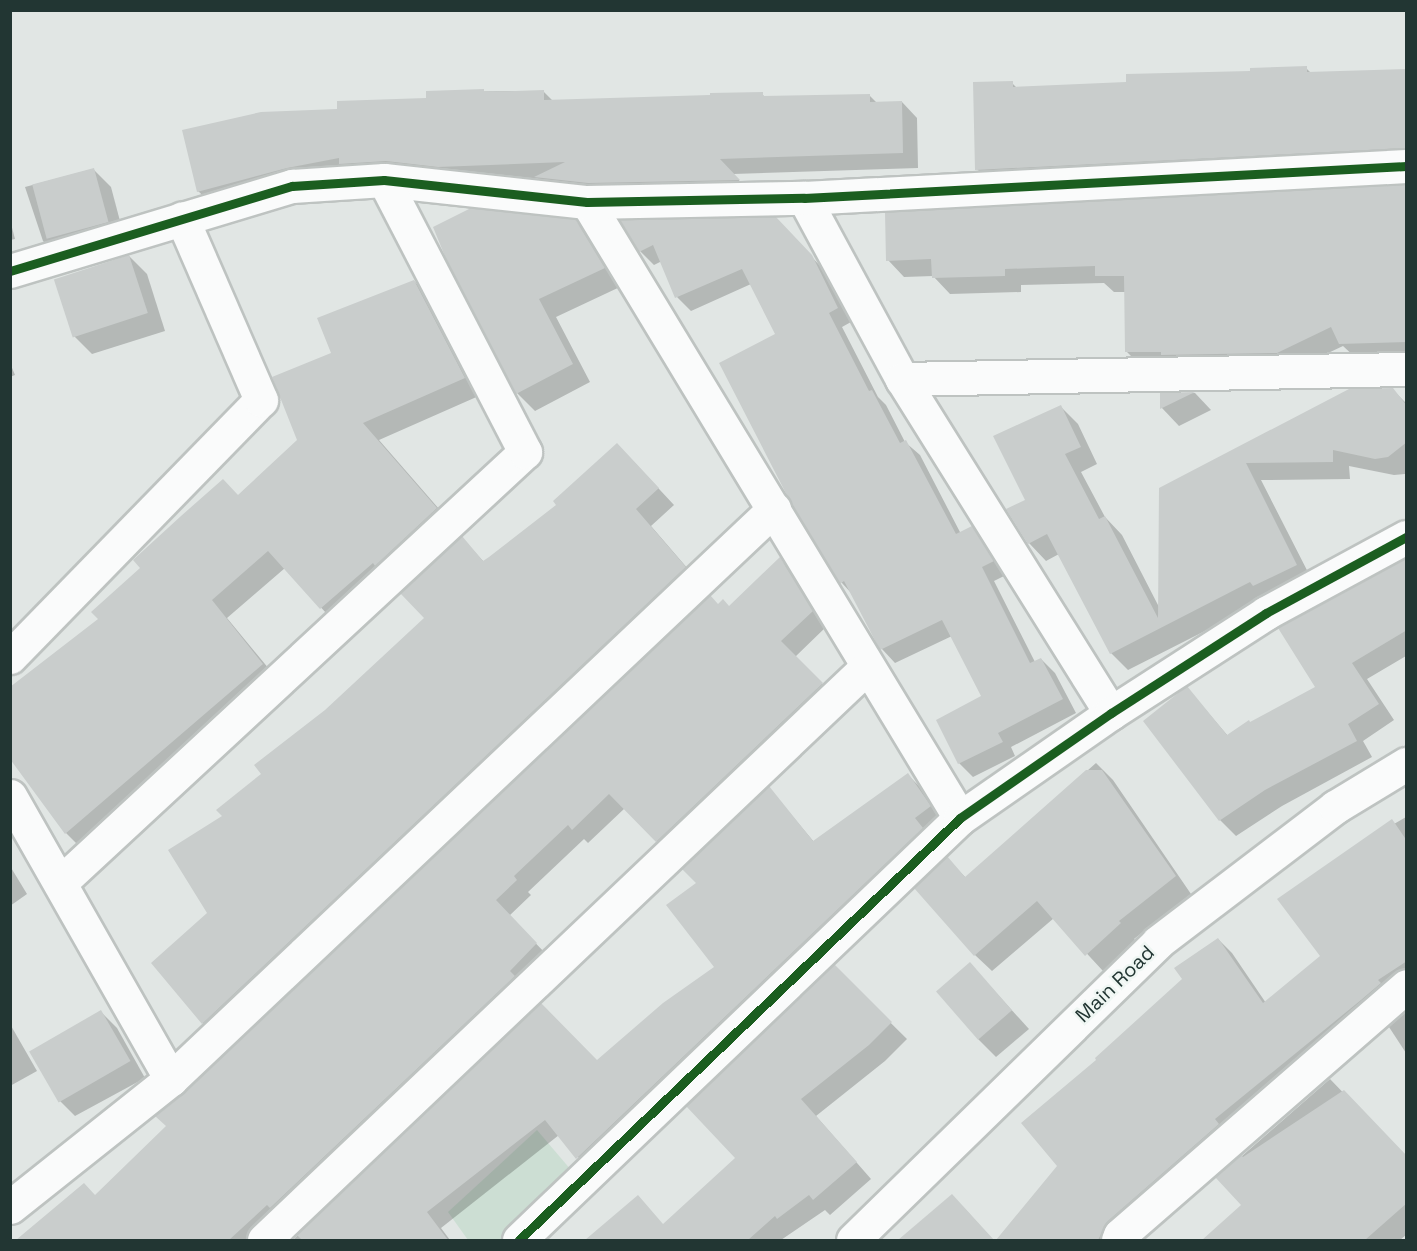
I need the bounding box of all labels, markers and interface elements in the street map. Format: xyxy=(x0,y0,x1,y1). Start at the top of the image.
street label: Main Road xyxy=(1071,941,1159,1027)

